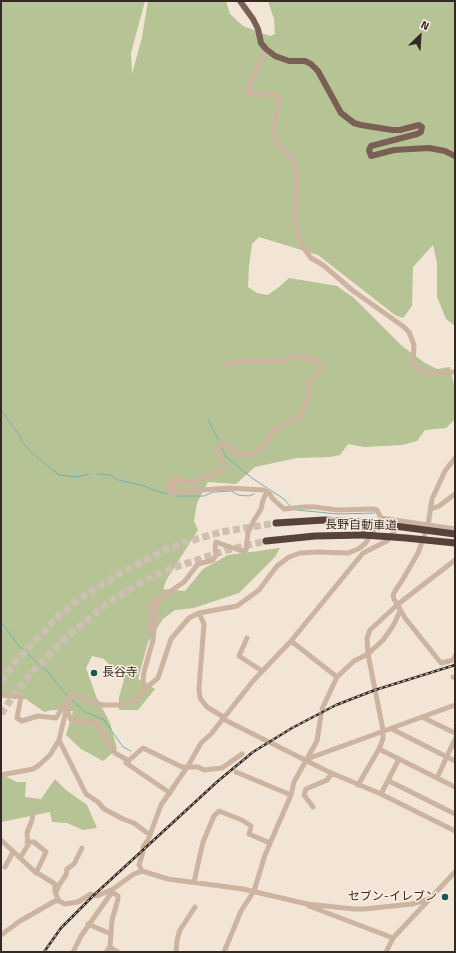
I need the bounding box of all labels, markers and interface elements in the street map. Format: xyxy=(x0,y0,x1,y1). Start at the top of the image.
north arrow xyxy=(400,16,440,56)
text: N xyxy=(418,16,432,34)
street label: 長野自動車道 xyxy=(325,518,397,534)
place label: 長谷寺 xyxy=(102,666,138,680)
marker: 長谷寺 xyxy=(89,668,99,678)
place label: セブン-イレブン xyxy=(348,890,437,904)
marker: セブン-イレブン xyxy=(440,892,450,902)

